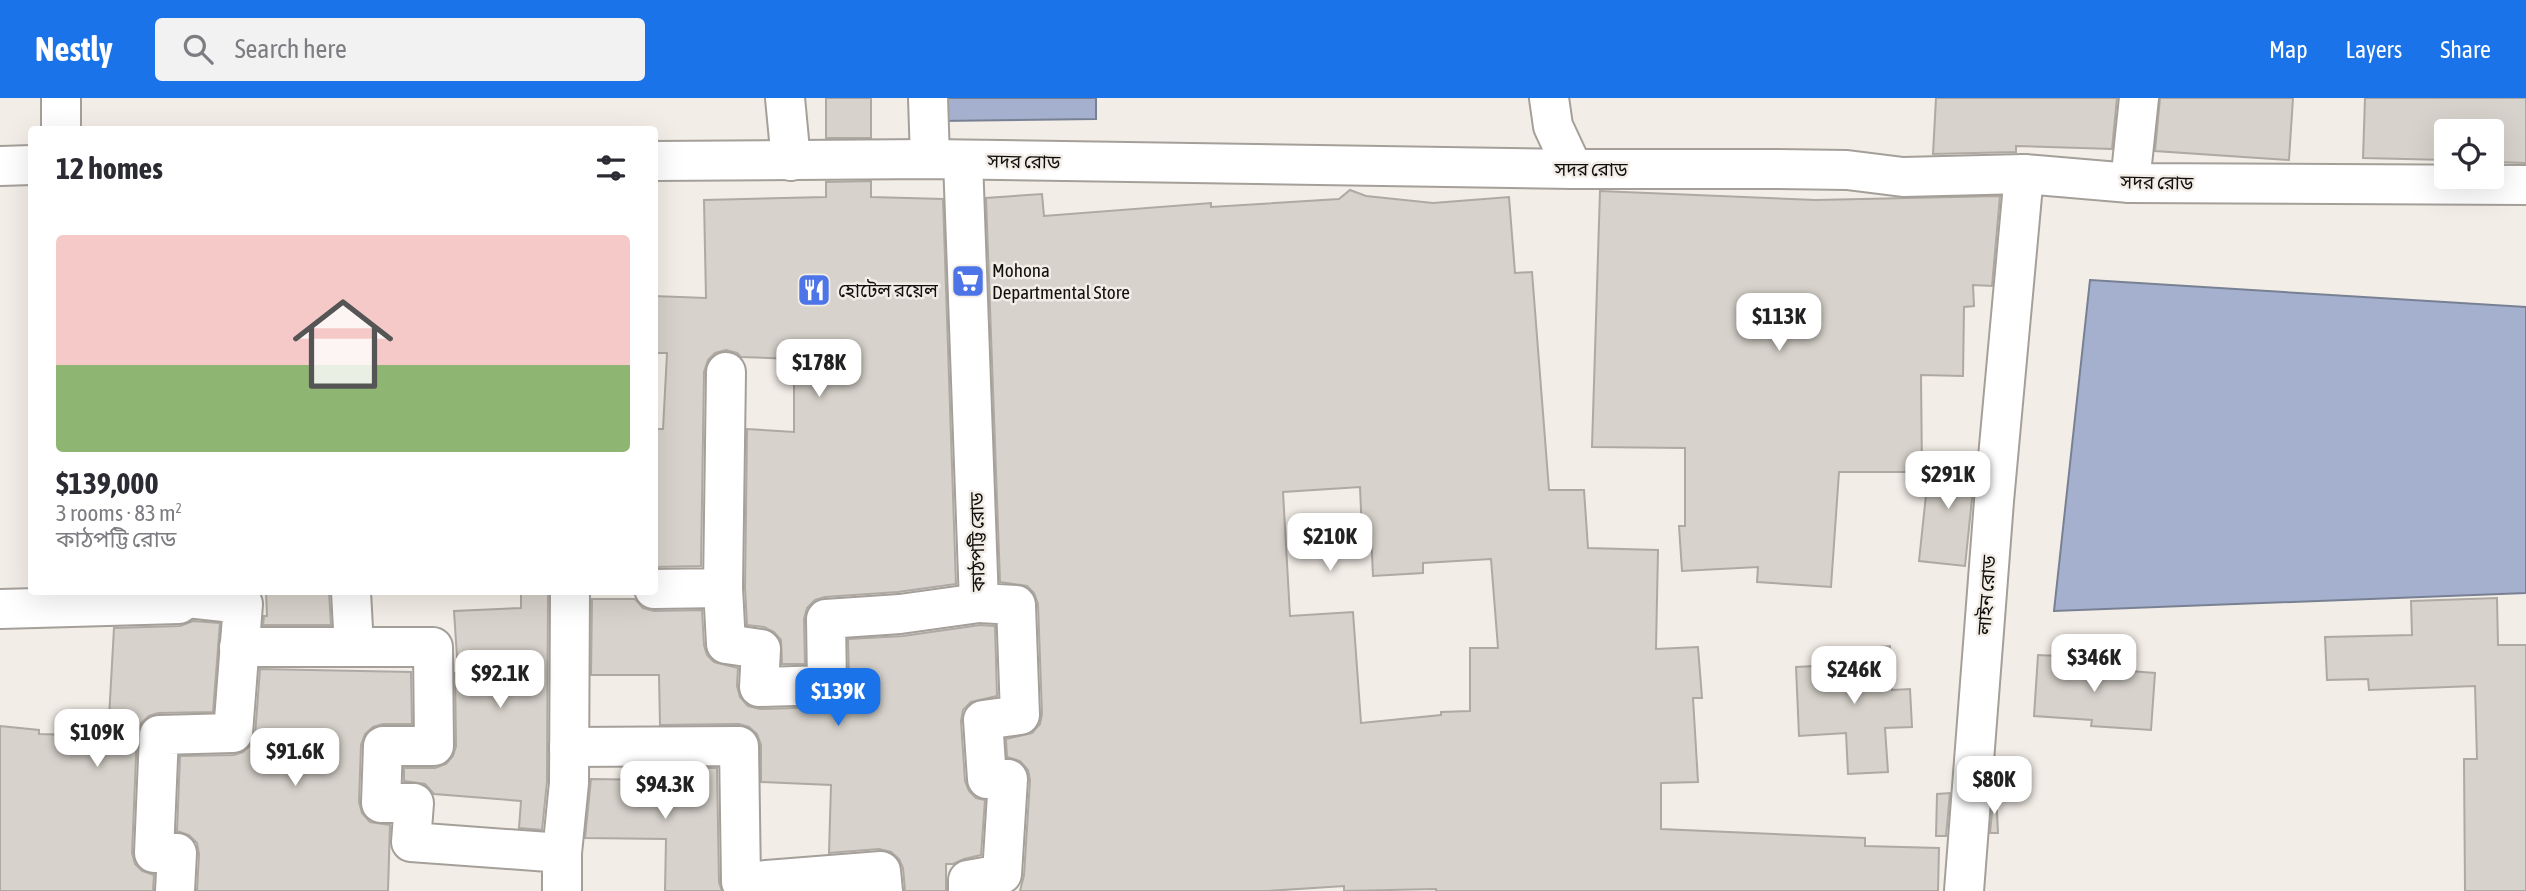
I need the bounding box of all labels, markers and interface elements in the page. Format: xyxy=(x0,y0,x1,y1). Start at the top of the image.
search box xyxy=(155,18,645,81)
text: Nestly xyxy=(35,30,113,68)
icon: search xyxy=(179,30,217,68)
text: Search here xyxy=(235,34,347,64)
text: Map xyxy=(2269,36,2308,63)
text: Layers xyxy=(2346,36,2402,63)
text: Share xyxy=(2440,36,2491,63)
map controls xyxy=(2434,119,2504,189)
button: locate xyxy=(2434,119,2504,189)
icon: filters xyxy=(592,149,630,187)
street label: সদর রোড xyxy=(986,149,1061,173)
text: 12 homes xyxy=(56,151,163,185)
street label: সদর রোড xyxy=(1553,158,1628,180)
street label: সদর রোড xyxy=(2119,170,2194,194)
place label: Mohona Departmental Store xyxy=(992,259,1130,303)
supermarket icon: Mohona Departmental Store xyxy=(949,262,987,300)
restaurant icon: হোটেল রয়েল xyxy=(795,271,833,309)
place label: হোটেল রয়েল xyxy=(838,279,939,301)
icon: home xyxy=(280,281,406,407)
pin: $113K xyxy=(1730,294,1828,353)
text: $113K xyxy=(1752,303,1806,329)
pin: $178K xyxy=(770,340,868,399)
text: $178K xyxy=(792,349,846,375)
pin: $291K xyxy=(1899,452,1997,511)
text: $291K xyxy=(1921,461,1975,487)
text: $139,000 xyxy=(56,466,159,500)
street label: কাঠপট্টি রোড xyxy=(965,492,989,593)
text: 3 rooms · 83 m² xyxy=(56,500,182,526)
pin: $210K xyxy=(1281,514,1379,573)
text: $210K xyxy=(1303,523,1357,549)
text: কাঠপট্টি রোড xyxy=(56,526,176,552)
street label: লাইন রোড xyxy=(1972,554,2000,637)
pin: $346K xyxy=(2045,634,2143,694)
text: $346K xyxy=(2067,644,2121,670)
pin: $246K xyxy=(1805,646,1903,706)
pin: $92.1K xyxy=(443,650,557,710)
text: $246K xyxy=(1827,656,1881,682)
text: $92.1K xyxy=(471,660,529,686)
pin: $139K xyxy=(789,668,887,728)
text: $139K xyxy=(811,678,865,704)
pin: $109K xyxy=(48,710,146,769)
text: $109K xyxy=(70,719,124,745)
pin: $91.6K xyxy=(238,728,352,788)
text: $91.6K xyxy=(266,738,324,764)
pin: $80K xyxy=(1953,756,2035,816)
pin: $94.3K xyxy=(608,762,722,821)
text: $80K xyxy=(1973,766,2015,792)
text: $94.3K xyxy=(636,771,694,797)

